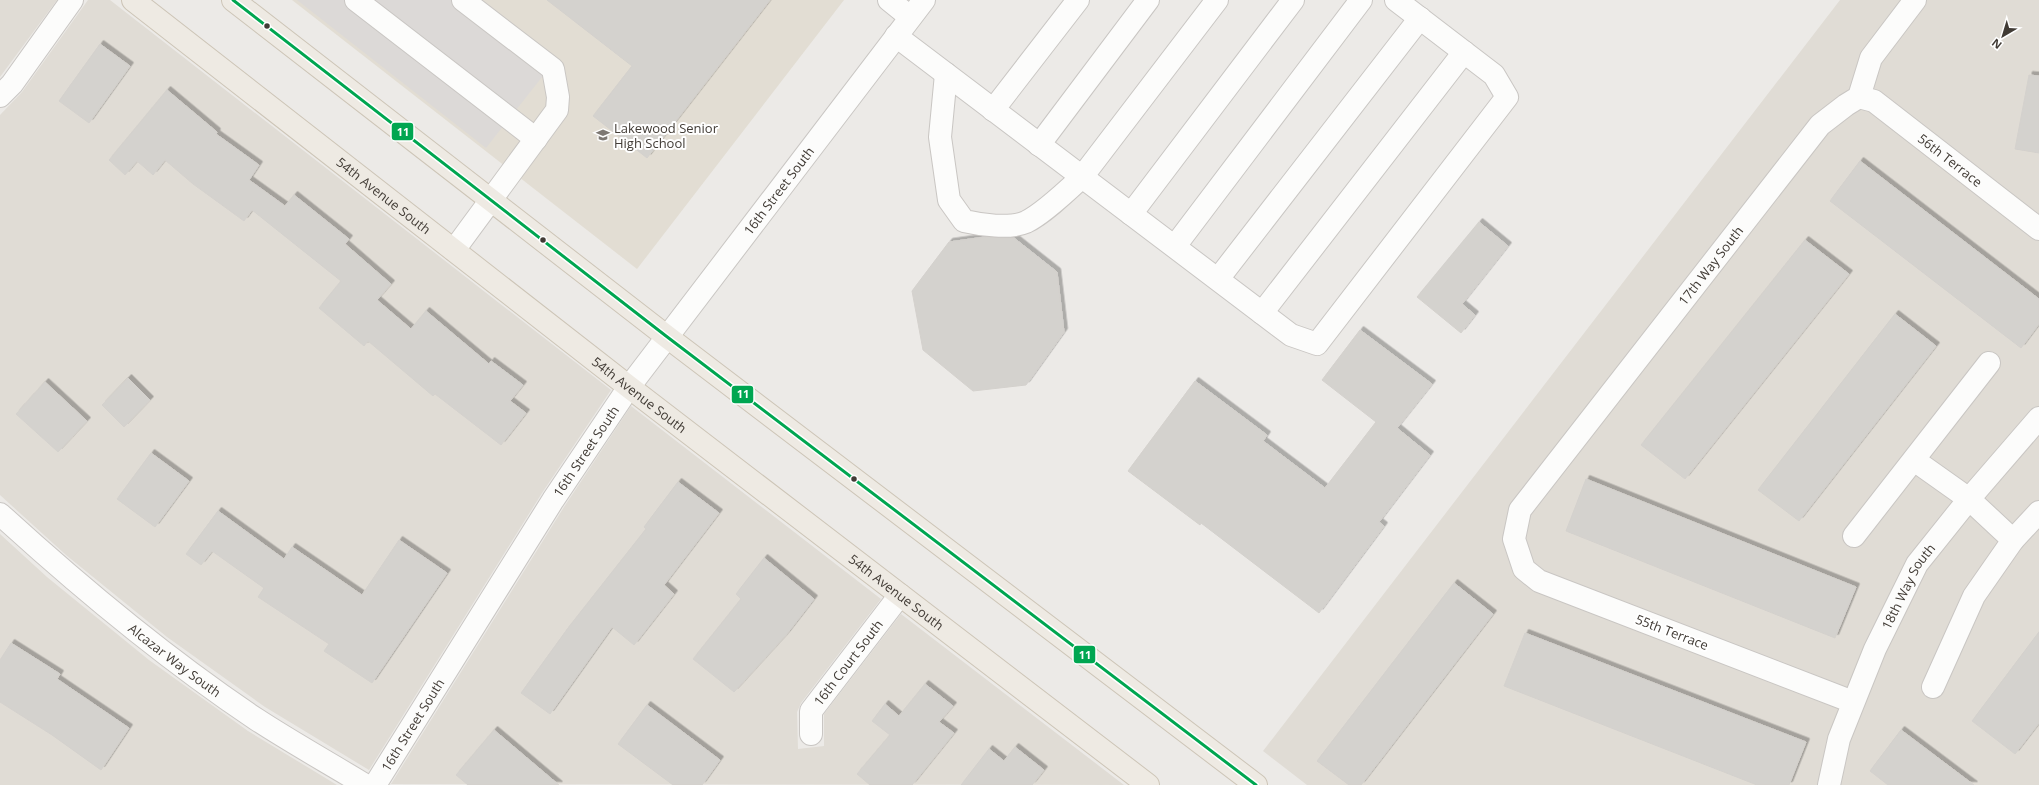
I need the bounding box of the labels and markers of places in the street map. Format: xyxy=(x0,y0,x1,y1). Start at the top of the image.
unlabelled marker xyxy=(262,21,272,31)
place label: Lakewood Senior High School xyxy=(614,119,719,152)
school or university icon: Lakewood Senior High School xyxy=(595,127,611,143)
unlabelled marker xyxy=(538,235,548,245)
unlabelled marker xyxy=(849,474,859,484)

